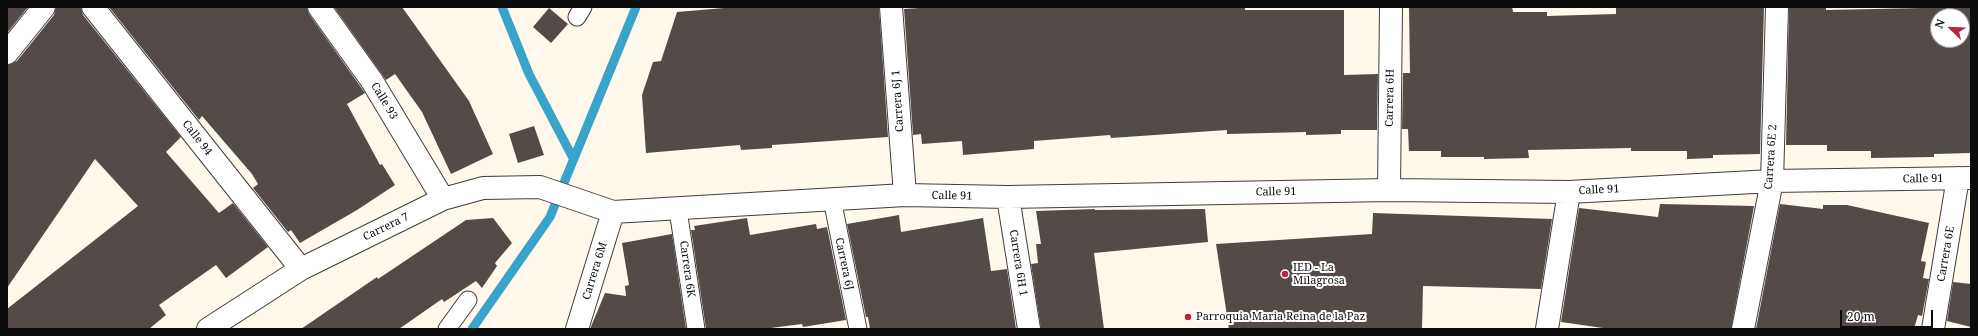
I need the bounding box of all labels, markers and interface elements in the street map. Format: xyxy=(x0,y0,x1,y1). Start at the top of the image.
north arrow xyxy=(1930,8,1970,48)
text: N xyxy=(1931,17,1948,30)
street label: Carrera 6J 1 xyxy=(889,69,907,133)
street label: Carrera 6H xyxy=(1383,69,1397,127)
street label: Calle 93 xyxy=(368,80,400,122)
street label: Calle 94 xyxy=(179,118,215,158)
street label: Carrera 6E 2 xyxy=(1762,124,1780,190)
street label: Calle 91 xyxy=(1902,172,1944,186)
street label: Calle 91 xyxy=(1578,182,1620,198)
street label: Calle 91 xyxy=(1255,185,1297,199)
street label: Calle 91 xyxy=(931,189,973,203)
street label: Carrera 7 xyxy=(361,210,411,244)
street label: Carrera 6E xyxy=(1935,225,1957,283)
street label: Carrera 6H 1 xyxy=(1006,229,1030,297)
street label: Carrera 6J xyxy=(832,237,856,291)
street label: Carrera 6K xyxy=(676,240,698,298)
street label: Carrera 6M xyxy=(580,241,610,301)
place label: IED - La Milagrosa xyxy=(1293,261,1345,287)
marker: IED - La Milagrosa xyxy=(1280,269,1290,279)
scale bar xyxy=(1842,302,1935,328)
text: 20 m xyxy=(1847,308,1875,325)
place label: Parroquia Maria Reina de la Paz xyxy=(1196,310,1365,324)
marker: Parroquia Maria Reina de la Paz xyxy=(1183,312,1193,322)

